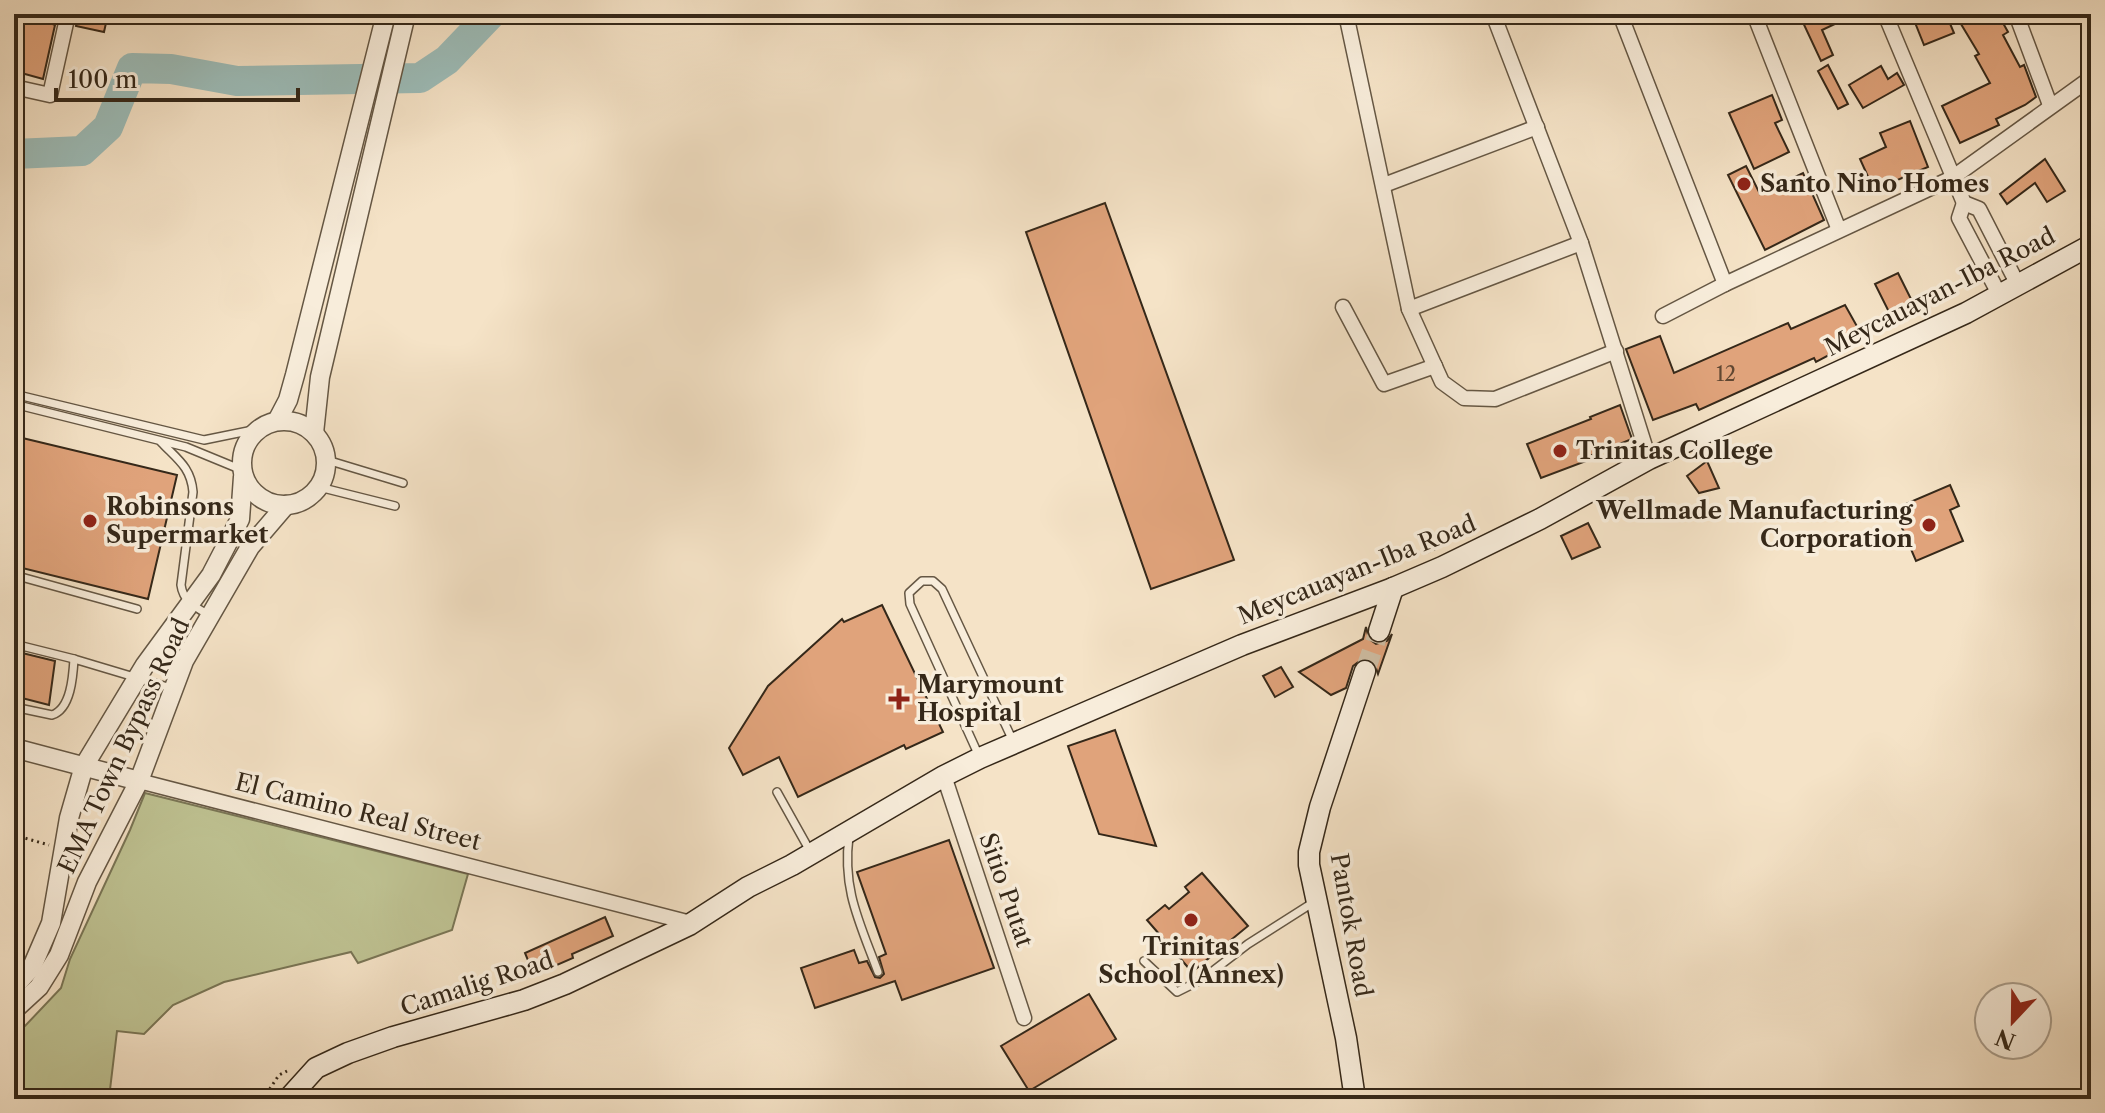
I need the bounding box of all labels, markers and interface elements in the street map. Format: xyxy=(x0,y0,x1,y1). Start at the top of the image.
scale bar xyxy=(56,52,298,102)
text: 100 m xyxy=(68,65,137,94)
place label: Santo Nino Homes xyxy=(1760,169,1989,198)
marker: Santo Nino Homes xyxy=(1735,175,1753,193)
street label: Meycauayan-Iba Road xyxy=(1820,221,2060,362)
house number: 12 xyxy=(1716,362,1736,386)
place label: Trinitas College xyxy=(1576,436,1773,465)
marker: Trinitas College xyxy=(1551,442,1569,460)
place label: Robinsons Supermarket xyxy=(106,492,268,549)
place label: Wellmade Manufacturing Corporation xyxy=(1595,496,1914,553)
street label: Meycauayan-Iba Road xyxy=(1234,508,1480,631)
marker: Robinsons Supermarket xyxy=(81,512,99,530)
marker: Wellmade Manufacturing Corporation xyxy=(1920,516,1938,534)
street label: EMA Town Bypass Road xyxy=(52,613,196,878)
place label: Marymount Hospital xyxy=(917,670,1064,727)
marker: Marymount Hospital xyxy=(888,688,910,710)
street label: El Camino Real Street xyxy=(232,767,484,856)
street label: Sitio Putat xyxy=(973,829,1040,951)
street label: Pantok Road xyxy=(1325,851,1378,999)
marker: Trinitas School (Annex) xyxy=(1182,911,1200,929)
place label: Trinitas School (Annex) xyxy=(1098,932,1284,989)
street label: Camalig Road xyxy=(397,945,557,1022)
north arrow xyxy=(1973,981,2053,1061)
text: N xyxy=(1992,1023,2020,1055)

